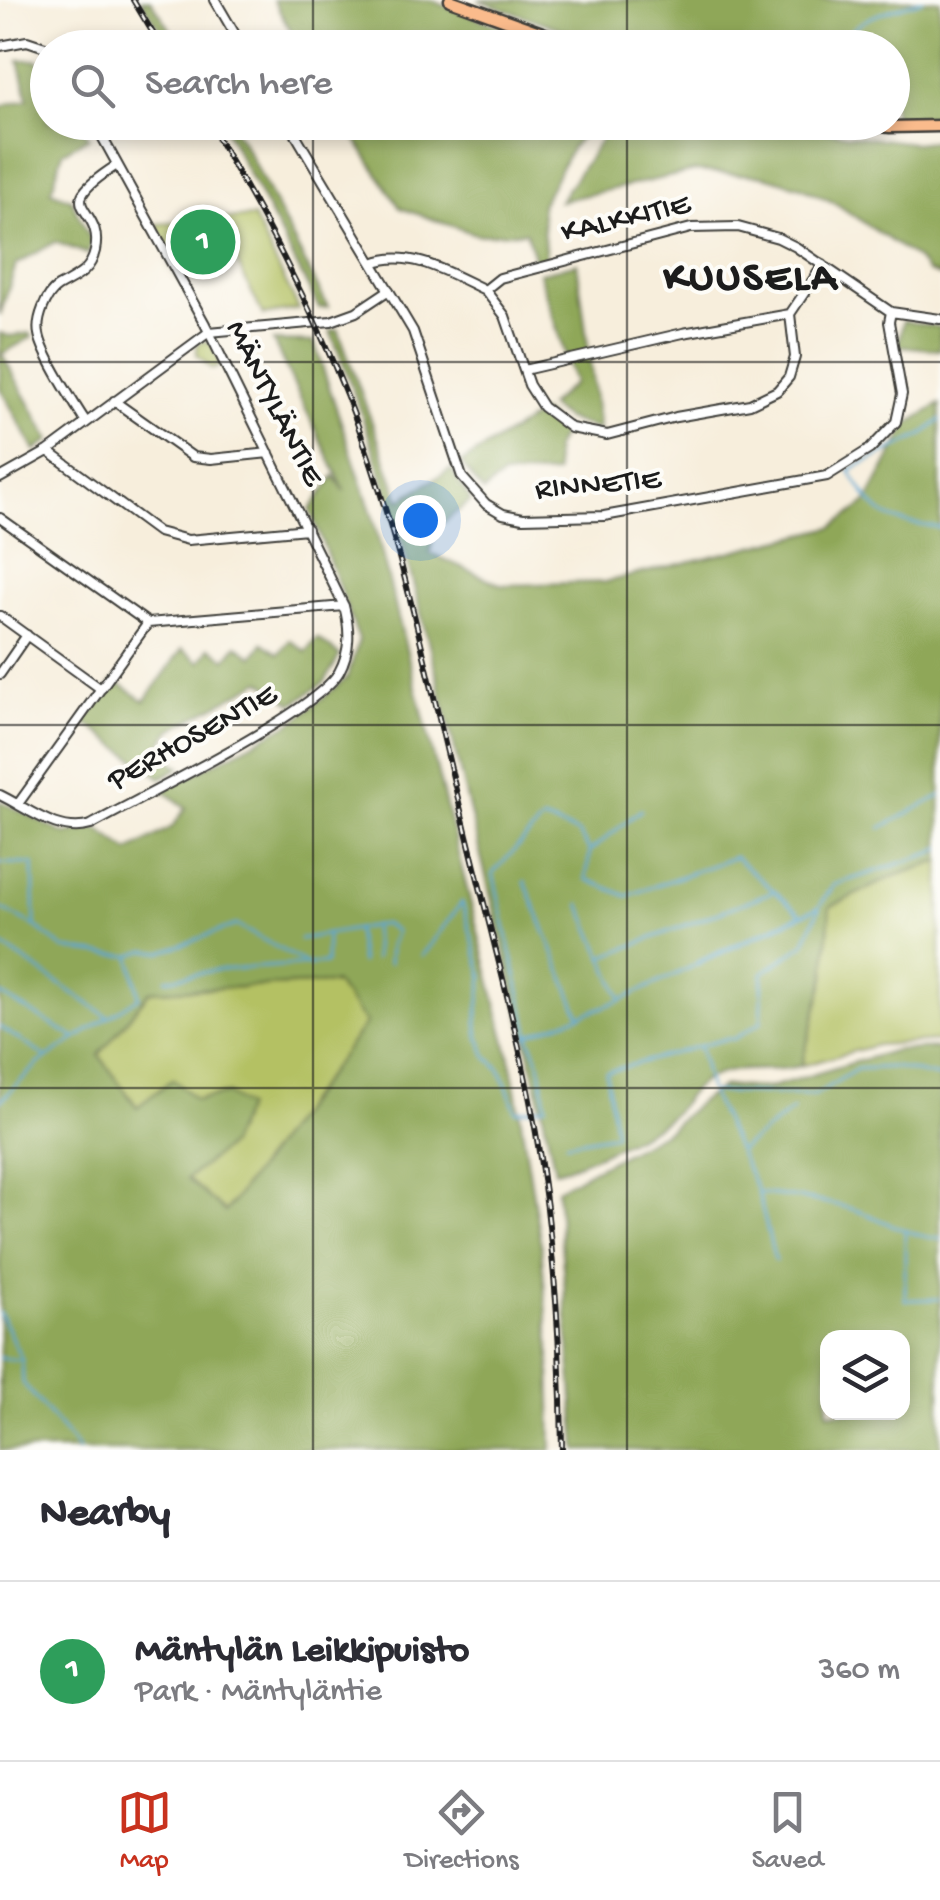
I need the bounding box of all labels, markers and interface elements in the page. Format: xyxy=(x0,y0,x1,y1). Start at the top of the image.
search box xyxy=(30,30,910,140)
icon: search xyxy=(65,58,120,113)
text: Search here xyxy=(145,63,332,107)
street label: KALKKITIE xyxy=(558,187,695,253)
pin: 1 xyxy=(170,204,236,280)
district label: KUUSELA xyxy=(663,256,839,305)
street label: MÄNTYLÄNTIE xyxy=(215,315,331,494)
street label: RINNETIE xyxy=(534,461,664,510)
your location xyxy=(395,495,446,546)
street label: PERHOSENTIE xyxy=(101,676,285,802)
map controls xyxy=(820,1330,910,1420)
button: layers xyxy=(820,1330,910,1420)
text: Nearby xyxy=(40,1491,170,1540)
text: Mäntylän Leikkipuisto xyxy=(135,1630,469,1674)
text: 1 xyxy=(66,1652,79,1690)
text: 360 m xyxy=(819,1652,900,1690)
text: Park · Mäntyläntie xyxy=(135,1674,382,1712)
tab: Map xyxy=(117,1785,172,1878)
tab: Directions xyxy=(405,1785,519,1878)
tab: Saved xyxy=(752,1785,823,1878)

